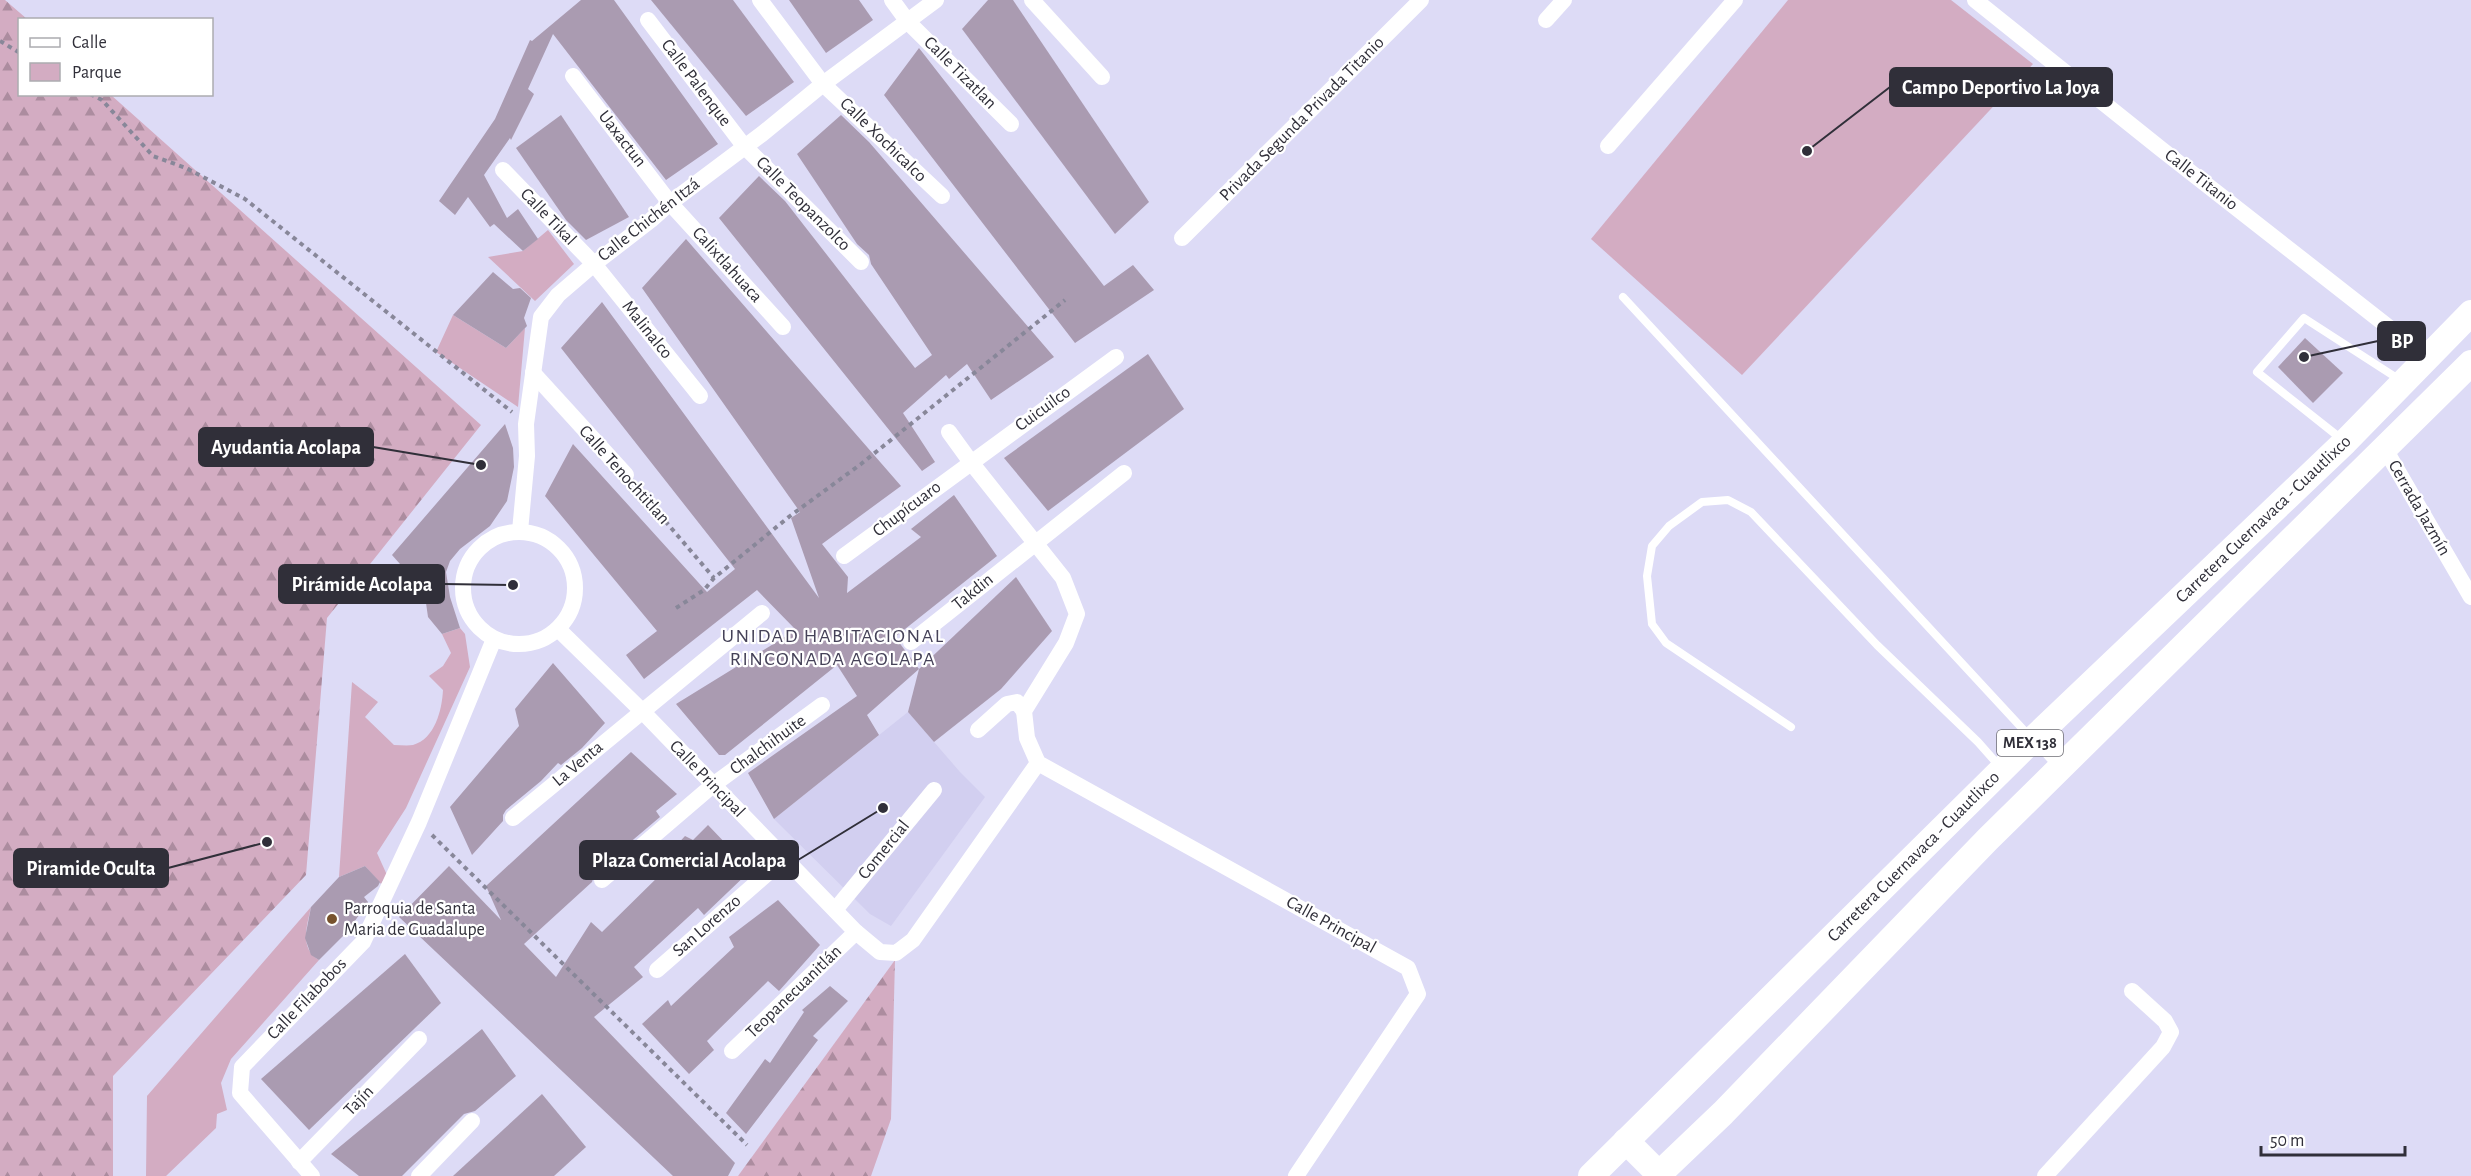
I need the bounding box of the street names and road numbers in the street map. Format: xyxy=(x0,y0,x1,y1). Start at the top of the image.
street label: Calle Tizatlan xyxy=(920,33,1000,113)
street label: Privada Segunda Privada Titanio xyxy=(1216,33,1388,205)
street label: Calle Palenque xyxy=(658,36,734,130)
street label: Calle Xochicalco xyxy=(836,94,930,186)
street label: Uaxactun xyxy=(595,107,649,171)
street label: Calle Titanio xyxy=(2161,146,2241,214)
street label: Calle Teopanzolco xyxy=(752,153,854,255)
street label: Calle Chichén Itzá xyxy=(595,175,703,265)
street label: Calle Tikal xyxy=(517,185,579,249)
street label: Calixtlahuaca xyxy=(689,224,765,306)
street label: Malinalco xyxy=(618,298,676,363)
street label: Cuicuilco xyxy=(1012,383,1074,435)
street label: Calle Tenochtitlan xyxy=(575,422,673,528)
street label: Carretera Cuernavaca - Cuautlixco xyxy=(2173,432,2355,607)
street label: Cerrada Jazmín xyxy=(2385,457,2453,559)
street label: Chupícuaro xyxy=(870,478,945,540)
street label: Takdin xyxy=(949,570,997,614)
street label: Chalchihuite xyxy=(727,712,809,778)
road number: MEX 138 xyxy=(1997,730,2063,756)
street label: Calle Principal xyxy=(666,737,748,821)
street label: La Venta xyxy=(549,738,607,790)
street label: Carretera Cuernavaca - Cuautlixco xyxy=(1824,768,2003,945)
street label: Comercial xyxy=(855,817,913,883)
street label: San Lorenzo xyxy=(669,892,745,960)
street label: Calle Principal xyxy=(1283,893,1379,957)
street label: Teopanecuanitlán xyxy=(743,942,845,1042)
street label: Calle Filabobos xyxy=(264,955,350,1043)
street label: Tajín xyxy=(341,1082,377,1120)

